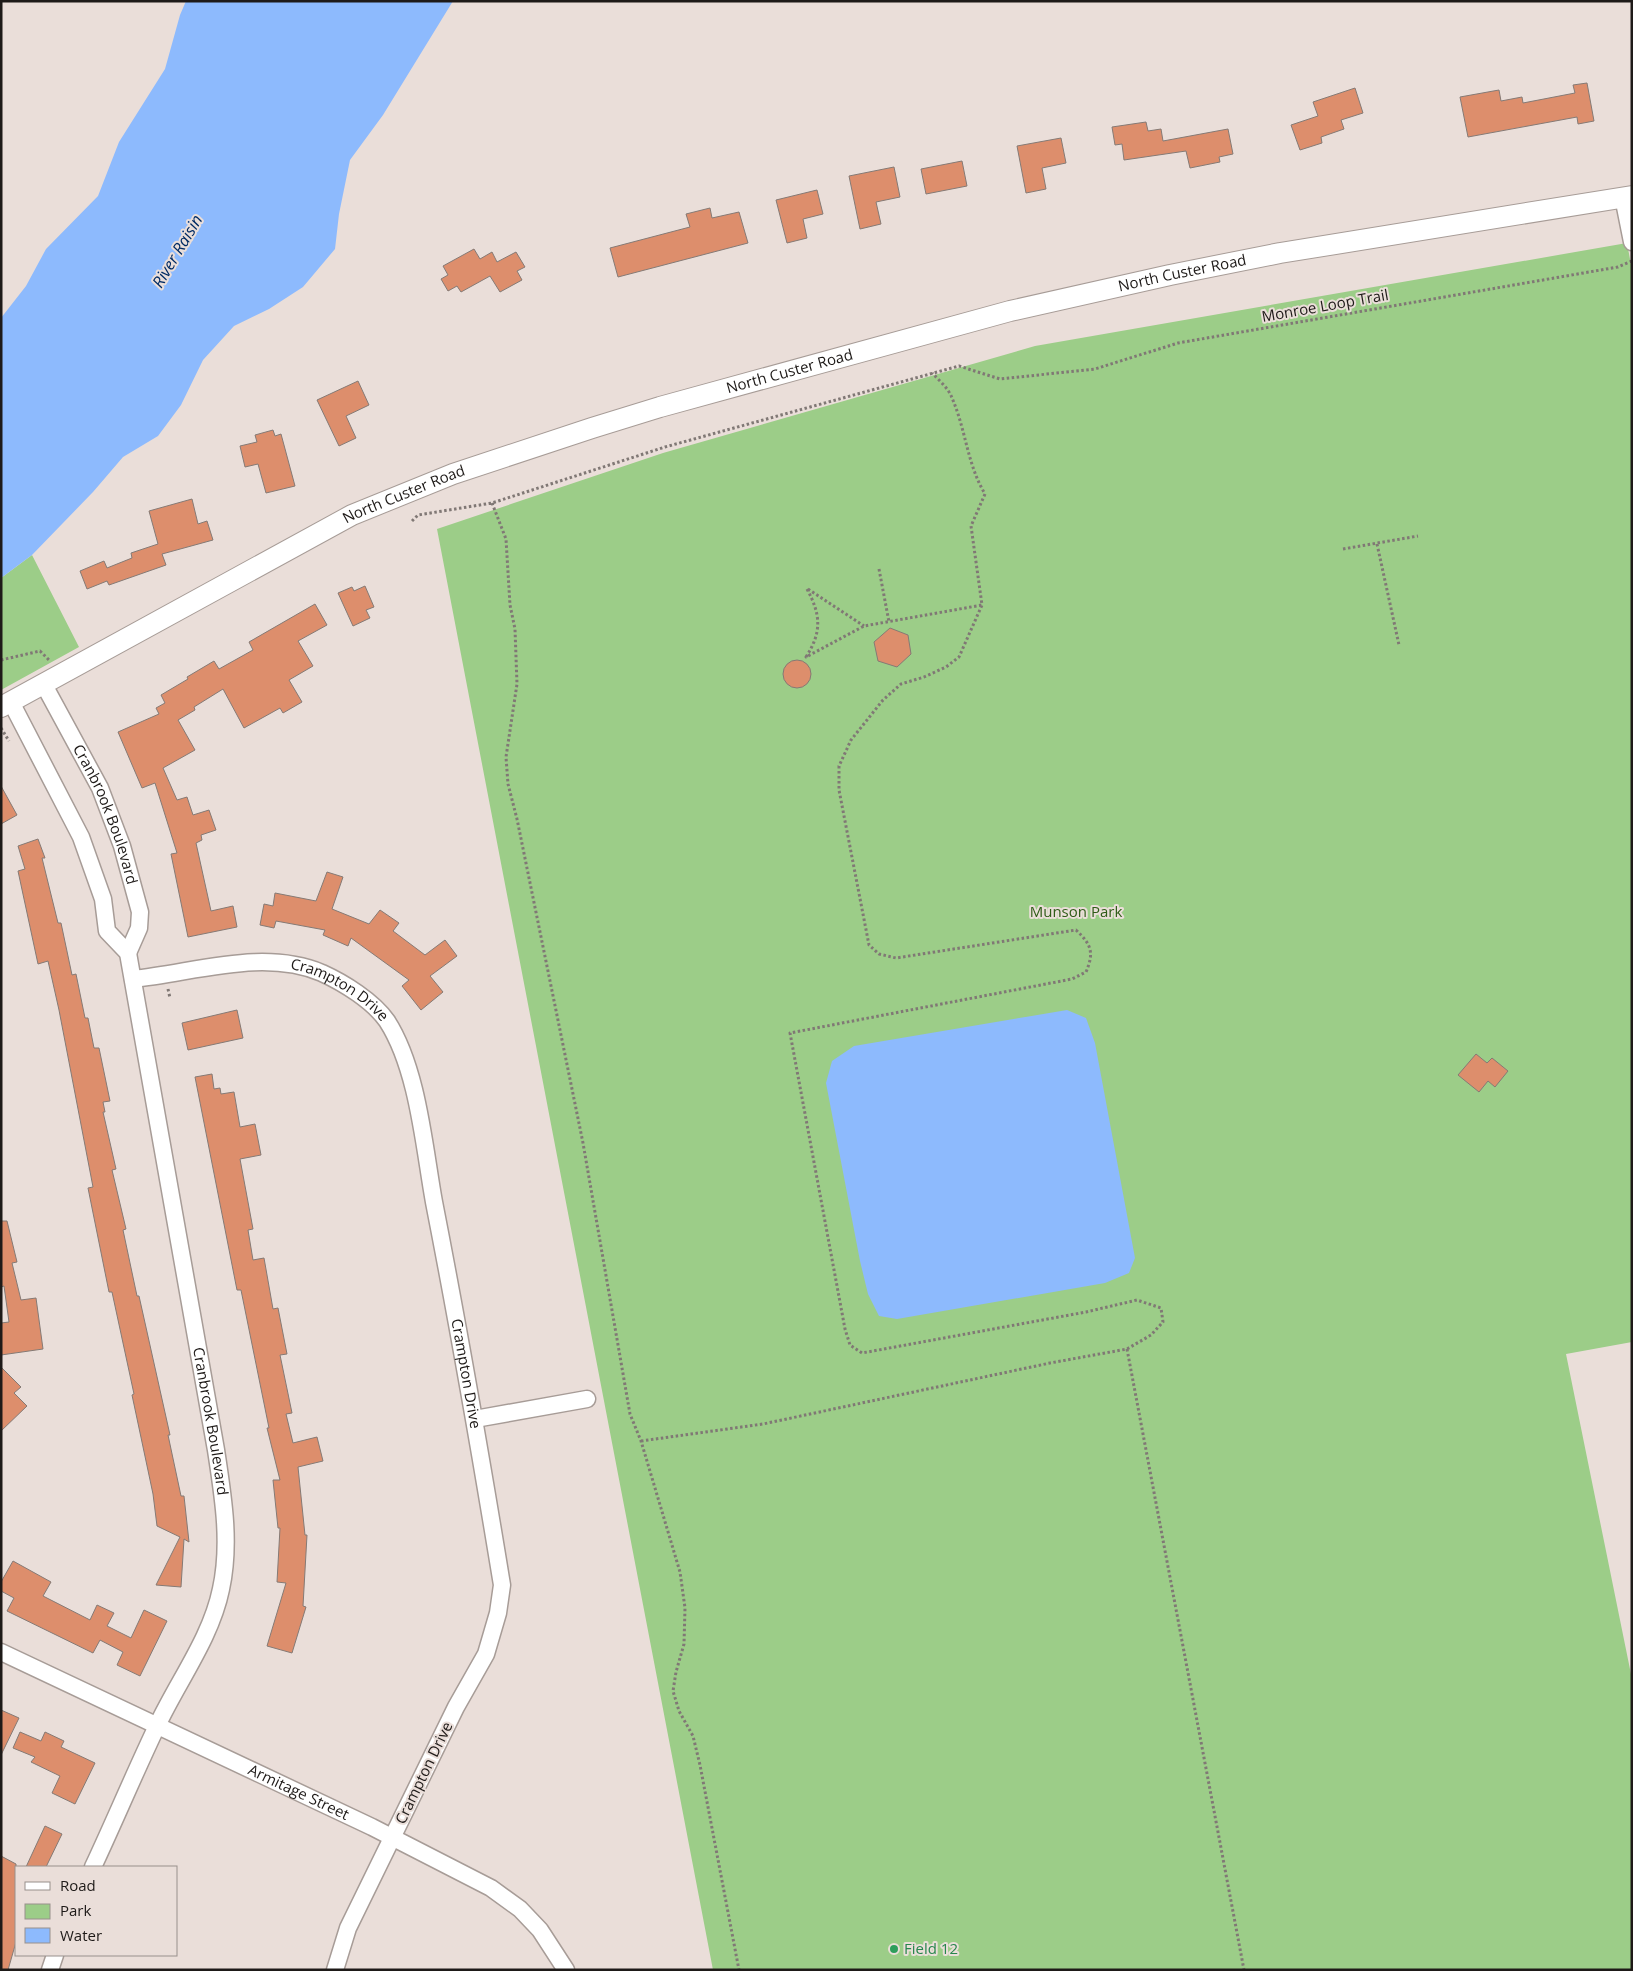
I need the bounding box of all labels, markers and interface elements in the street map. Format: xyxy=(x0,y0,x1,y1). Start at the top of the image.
water label: River Raisin xyxy=(147,210,207,292)
street label: North Custer Road xyxy=(1116,249,1248,295)
street label: Monroe Loop Trail xyxy=(1260,284,1390,326)
street label: North Custer Road xyxy=(724,344,855,397)
street label: North Custer Road xyxy=(339,460,467,527)
street label: Cranbrook Boulevard xyxy=(69,740,143,886)
park label: Munson Park xyxy=(1030,901,1122,921)
street label: Crampton Drive xyxy=(289,953,394,1025)
street label: Crampton Drive xyxy=(447,1317,486,1430)
street label: Cranbrook Boulevard xyxy=(189,1346,233,1496)
street label: Crampton Drive xyxy=(390,1718,456,1827)
street label: Armitage Street xyxy=(245,1759,353,1824)
legend xyxy=(15,1866,178,1956)
text: Road xyxy=(60,1875,96,1895)
text: Park xyxy=(60,1900,91,1920)
text: Water xyxy=(60,1925,102,1945)
place label: Field 12 xyxy=(904,1938,958,1958)
marker: Field 12 xyxy=(888,1943,900,1955)

